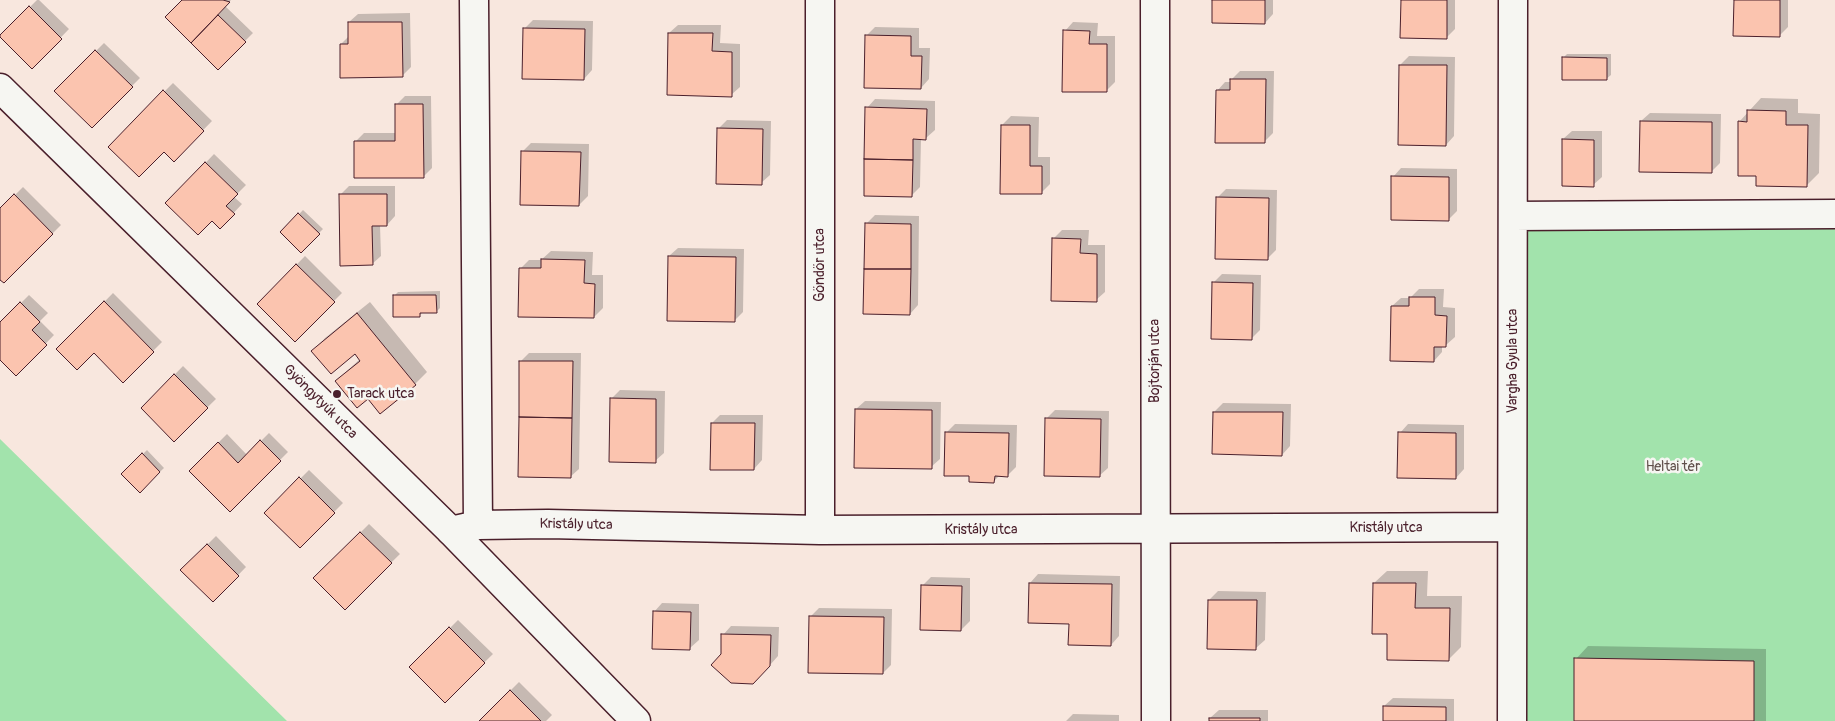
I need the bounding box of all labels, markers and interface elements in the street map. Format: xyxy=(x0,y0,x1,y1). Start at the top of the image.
street label: Göndör utca xyxy=(812,228,828,302)
street label: Vargha Gyula utca xyxy=(1505,309,1521,413)
street label: Bojtorján utca xyxy=(1147,319,1163,403)
street label: Gyöngytyúk utca xyxy=(279,361,361,443)
place label: Tarack utca xyxy=(347,386,414,402)
marker: Tarack utca xyxy=(331,388,343,400)
park label: Heltai tér xyxy=(1646,459,1700,475)
street label: Kristály utca xyxy=(539,516,613,534)
street label: Kristály utca xyxy=(1349,520,1423,536)
street label: Kristály utca xyxy=(944,522,1018,538)

